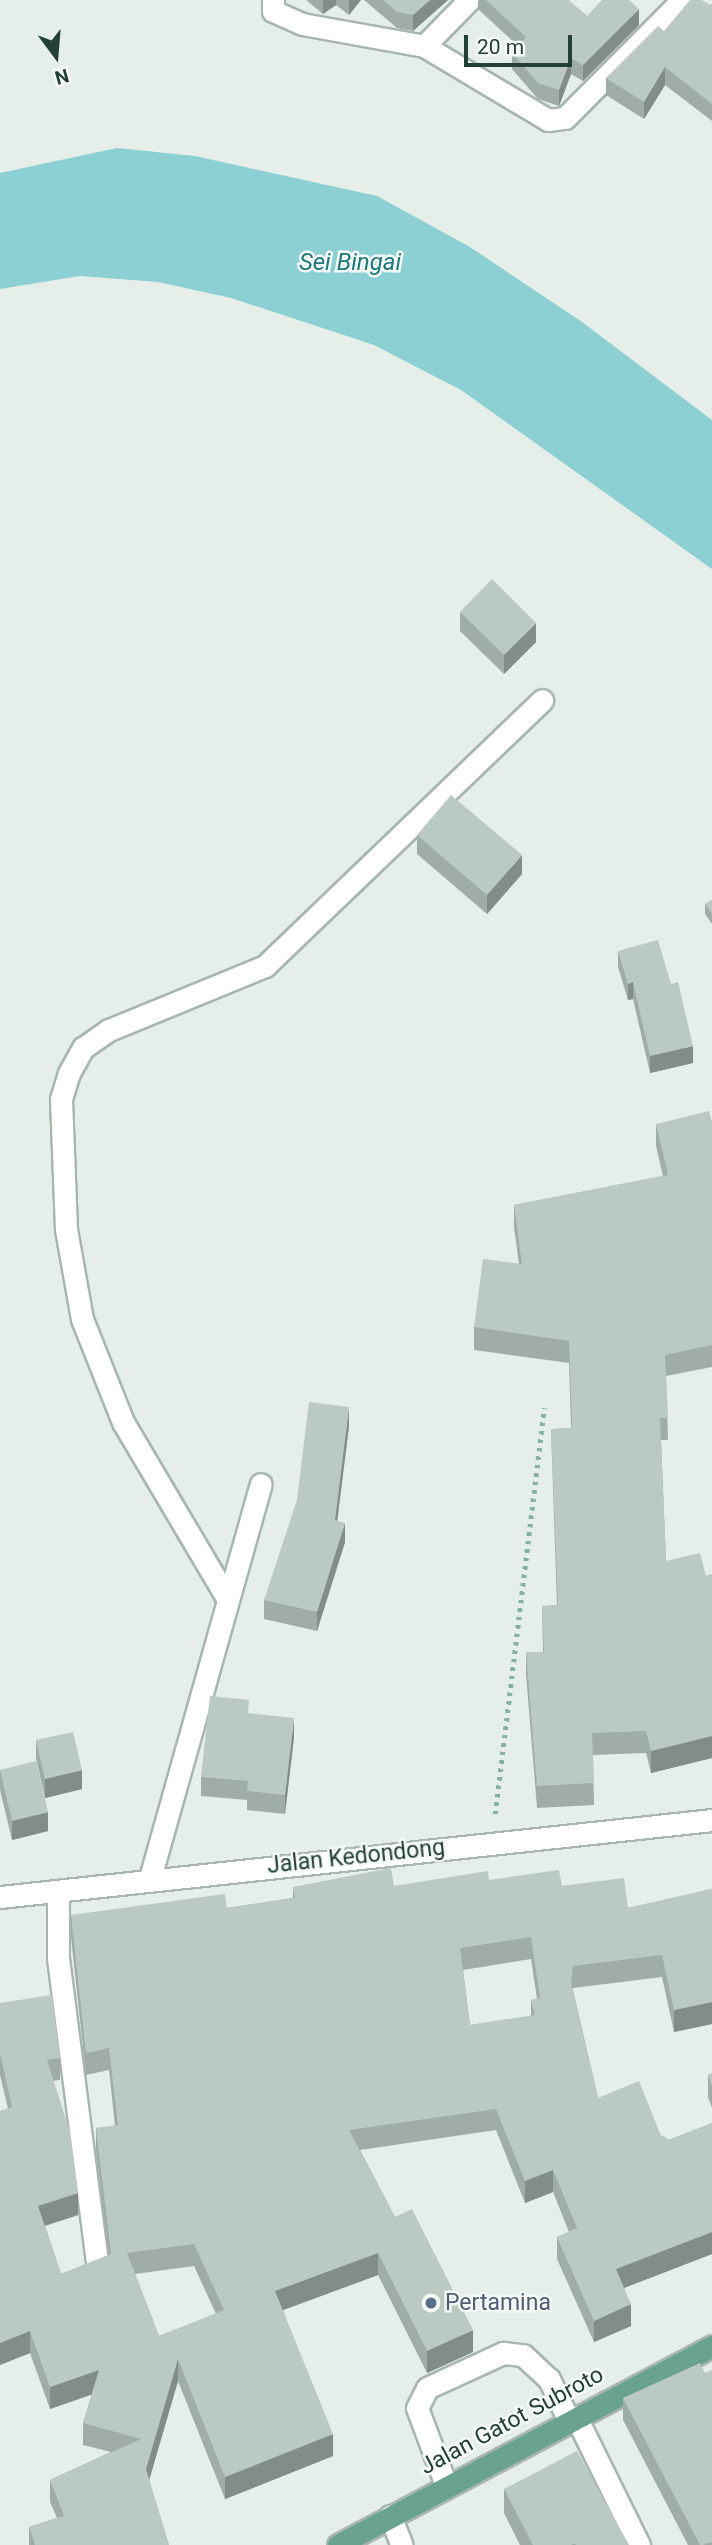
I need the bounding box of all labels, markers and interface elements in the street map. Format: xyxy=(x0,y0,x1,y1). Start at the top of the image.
north arrow xyxy=(21,21,91,91)
scale bar xyxy=(467,21,576,65)
text: 20 m xyxy=(477,35,524,59)
text: N xyxy=(52,64,72,90)
water label: Sei Bingai xyxy=(299,249,401,277)
street label: Jalan Kedondong xyxy=(266,1834,446,1880)
place label: Pertamina xyxy=(445,2289,551,2317)
marker: Pertamina xyxy=(423,2295,439,2311)
street label: Jalan Gatot Subroto xyxy=(416,2361,608,2481)

